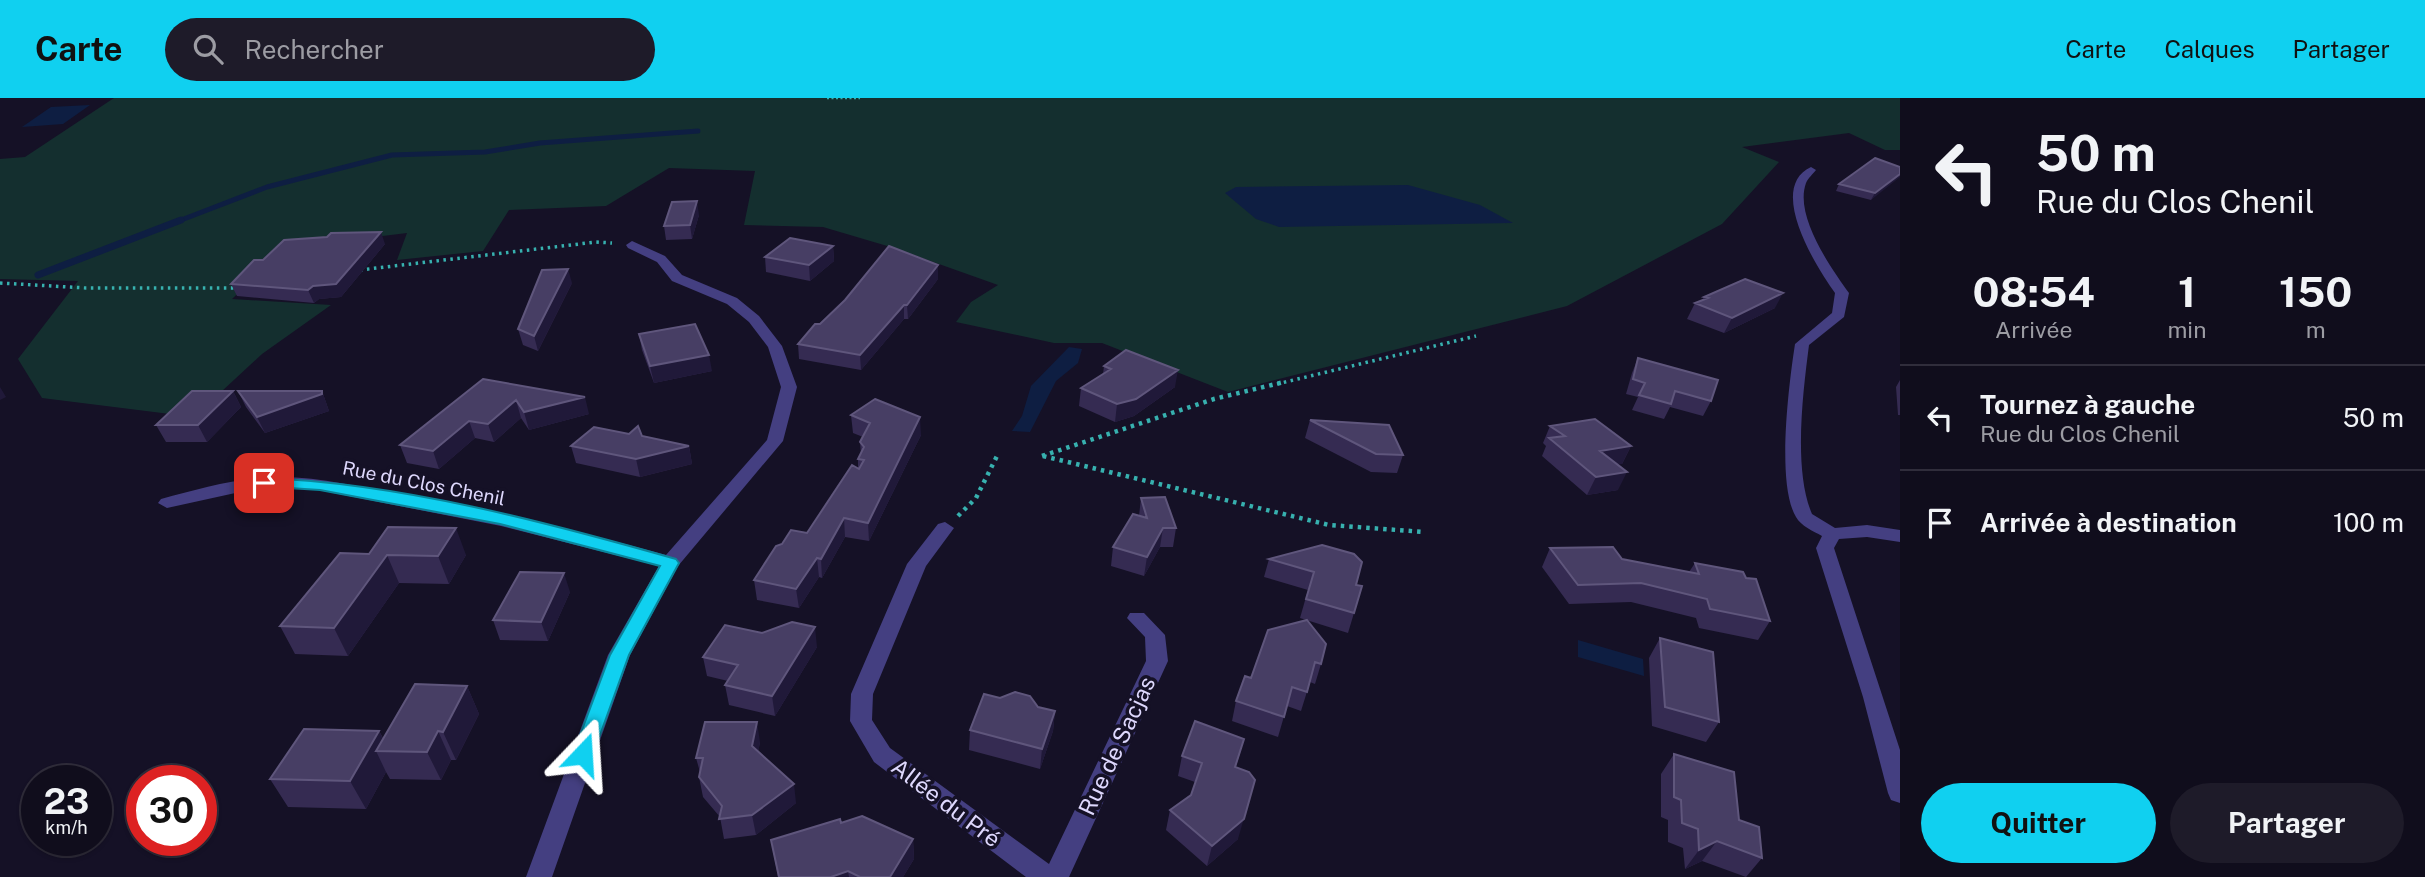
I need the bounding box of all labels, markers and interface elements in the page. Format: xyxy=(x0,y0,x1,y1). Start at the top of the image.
search box xyxy=(165,18,655,81)
text: Carte xyxy=(35,30,123,68)
icon: search xyxy=(189,30,227,68)
text: Rechercher xyxy=(245,34,384,65)
text: Carte xyxy=(2065,35,2126,63)
text: Calques xyxy=(2164,35,2255,63)
text: Partager xyxy=(2293,35,2390,63)
text: 50 m xyxy=(2036,124,2156,182)
icon: left xyxy=(1921,126,2012,217)
text: Rue du Clos Chenil xyxy=(2036,183,2314,220)
text: 08:54 xyxy=(1973,267,2095,316)
text: 1 xyxy=(2178,267,2196,316)
text: 150 xyxy=(2279,267,2352,316)
text: Arrivée xyxy=(1995,316,2072,343)
text: min xyxy=(2167,316,2206,343)
text: m xyxy=(2306,316,2326,343)
text: Tournez à gauche xyxy=(1980,389,2195,420)
icon: left xyxy=(1921,399,1959,437)
text: 50 m xyxy=(2343,402,2404,433)
text: Rue du Clos Chenil xyxy=(1980,420,2180,447)
pin xyxy=(234,453,294,513)
street label: Rue du Clos Chenil xyxy=(341,456,507,510)
icon: arrive xyxy=(245,464,283,502)
icon: arrive xyxy=(1921,504,1959,542)
text: Arrivée à destination xyxy=(1980,507,2237,538)
text: 100 m xyxy=(2333,507,2404,538)
street label: Rue de Sacjas xyxy=(1073,672,1160,819)
position arrow xyxy=(546,717,620,791)
street label: Allée du Pré xyxy=(886,753,1006,852)
speed limit sign: 30 xyxy=(126,765,217,856)
text: 23 xyxy=(44,781,89,822)
button: Quitter xyxy=(1921,783,2156,863)
button: Partager xyxy=(2170,783,2404,863)
text: km/h xyxy=(45,817,88,838)

